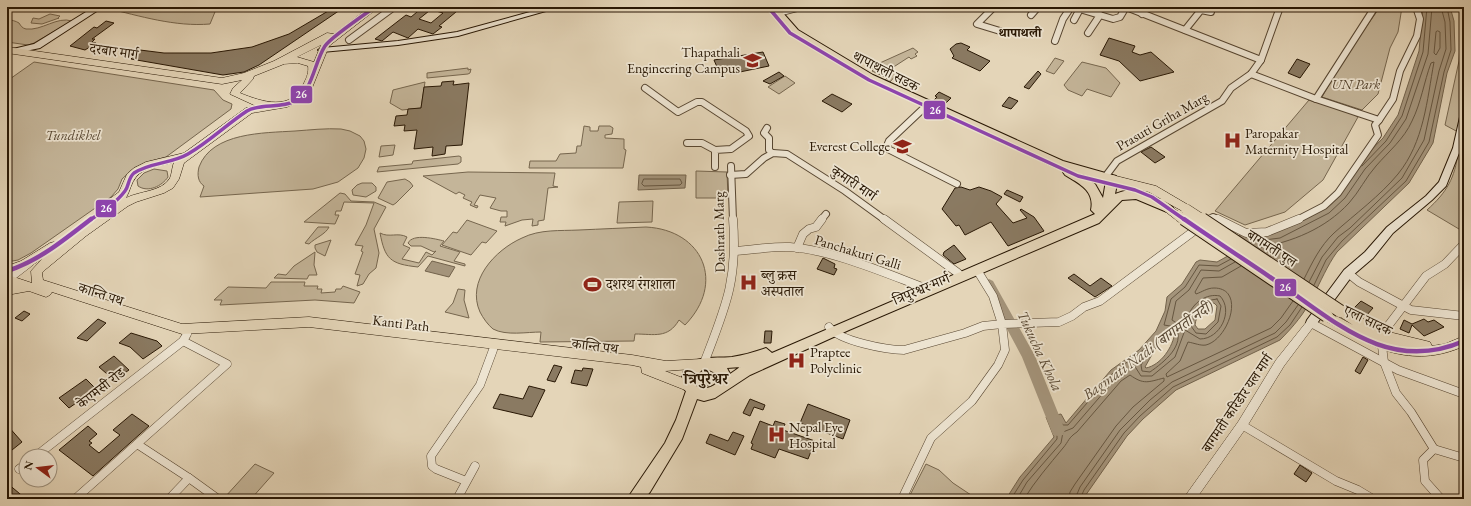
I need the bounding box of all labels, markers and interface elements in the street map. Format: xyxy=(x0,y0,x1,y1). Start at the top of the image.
district label: थापाथली xyxy=(999,24,1043,41)
street label: दरबार मार्ग xyxy=(88,39,140,63)
place label: Thapathali Engineering Campus xyxy=(627,43,741,77)
street label: थापाथली सडक xyxy=(850,47,923,96)
school or university icon: Thapathali Engineering Campus xyxy=(743,50,763,70)
park label: UN Park xyxy=(1332,75,1381,93)
line badge: 26 xyxy=(290,85,313,104)
text: 26 xyxy=(295,87,307,101)
street label: Prasuti Griha Marg xyxy=(1113,87,1212,155)
line badge: 26 xyxy=(923,100,946,120)
text: 26 xyxy=(929,103,941,117)
place label: Paropakar Maternity Hospital xyxy=(1245,124,1349,158)
park label: Tundikhel xyxy=(46,126,101,144)
hospital icon: Paropakar Maternity Hospital xyxy=(1222,131,1242,151)
school or university icon: Everest College xyxy=(893,136,913,156)
place label: Everest College xyxy=(809,137,891,155)
street label: कुमारी मार्ग xyxy=(827,161,881,205)
street label: Dashrath Marg xyxy=(709,190,729,273)
line badge: 26 xyxy=(95,199,117,218)
text: 26 xyxy=(100,201,112,215)
street label: बागमती पुल xyxy=(1243,225,1301,271)
street label: Panchakuri Galli xyxy=(813,230,904,274)
place label: ब्लु क्रस अस्पताल xyxy=(760,266,804,300)
street label: त्रिपुरेश्वर मार्ग xyxy=(889,269,953,309)
hospital icon: ब्लु क्रस अस्पताल xyxy=(738,273,758,293)
sports icon: दशरथ रंगशाला xyxy=(583,274,603,294)
place label: दशरथ रंगशाला xyxy=(605,275,676,293)
street label: कान्ति पथ xyxy=(75,278,127,310)
line badge: 26 xyxy=(1274,278,1297,297)
text: 26 xyxy=(1279,280,1291,294)
water label: Bagmati Nadi (बागमती नदी) xyxy=(1078,296,1217,404)
street label: एला सादक xyxy=(1340,300,1396,340)
water label: Tukucha Khola xyxy=(1013,307,1067,394)
street label: Kanti Path xyxy=(371,311,431,335)
street label: कान्ति पथ xyxy=(570,334,620,358)
place label: Praptee Polyclinic xyxy=(810,343,862,377)
street label: बागमती करिडोर यल मार्ग xyxy=(1197,349,1277,457)
hospital icon: Praptee Polyclinic xyxy=(787,350,807,370)
street label: केएमसी रोड xyxy=(72,363,129,413)
district label: त्रिपुरेश्वर xyxy=(683,369,730,389)
place label: Nepal Eye Hospital xyxy=(789,418,844,452)
hospital icon: Nepal Eye Hospital xyxy=(766,425,786,445)
north arrow xyxy=(18,448,58,488)
text: N xyxy=(20,459,36,472)

